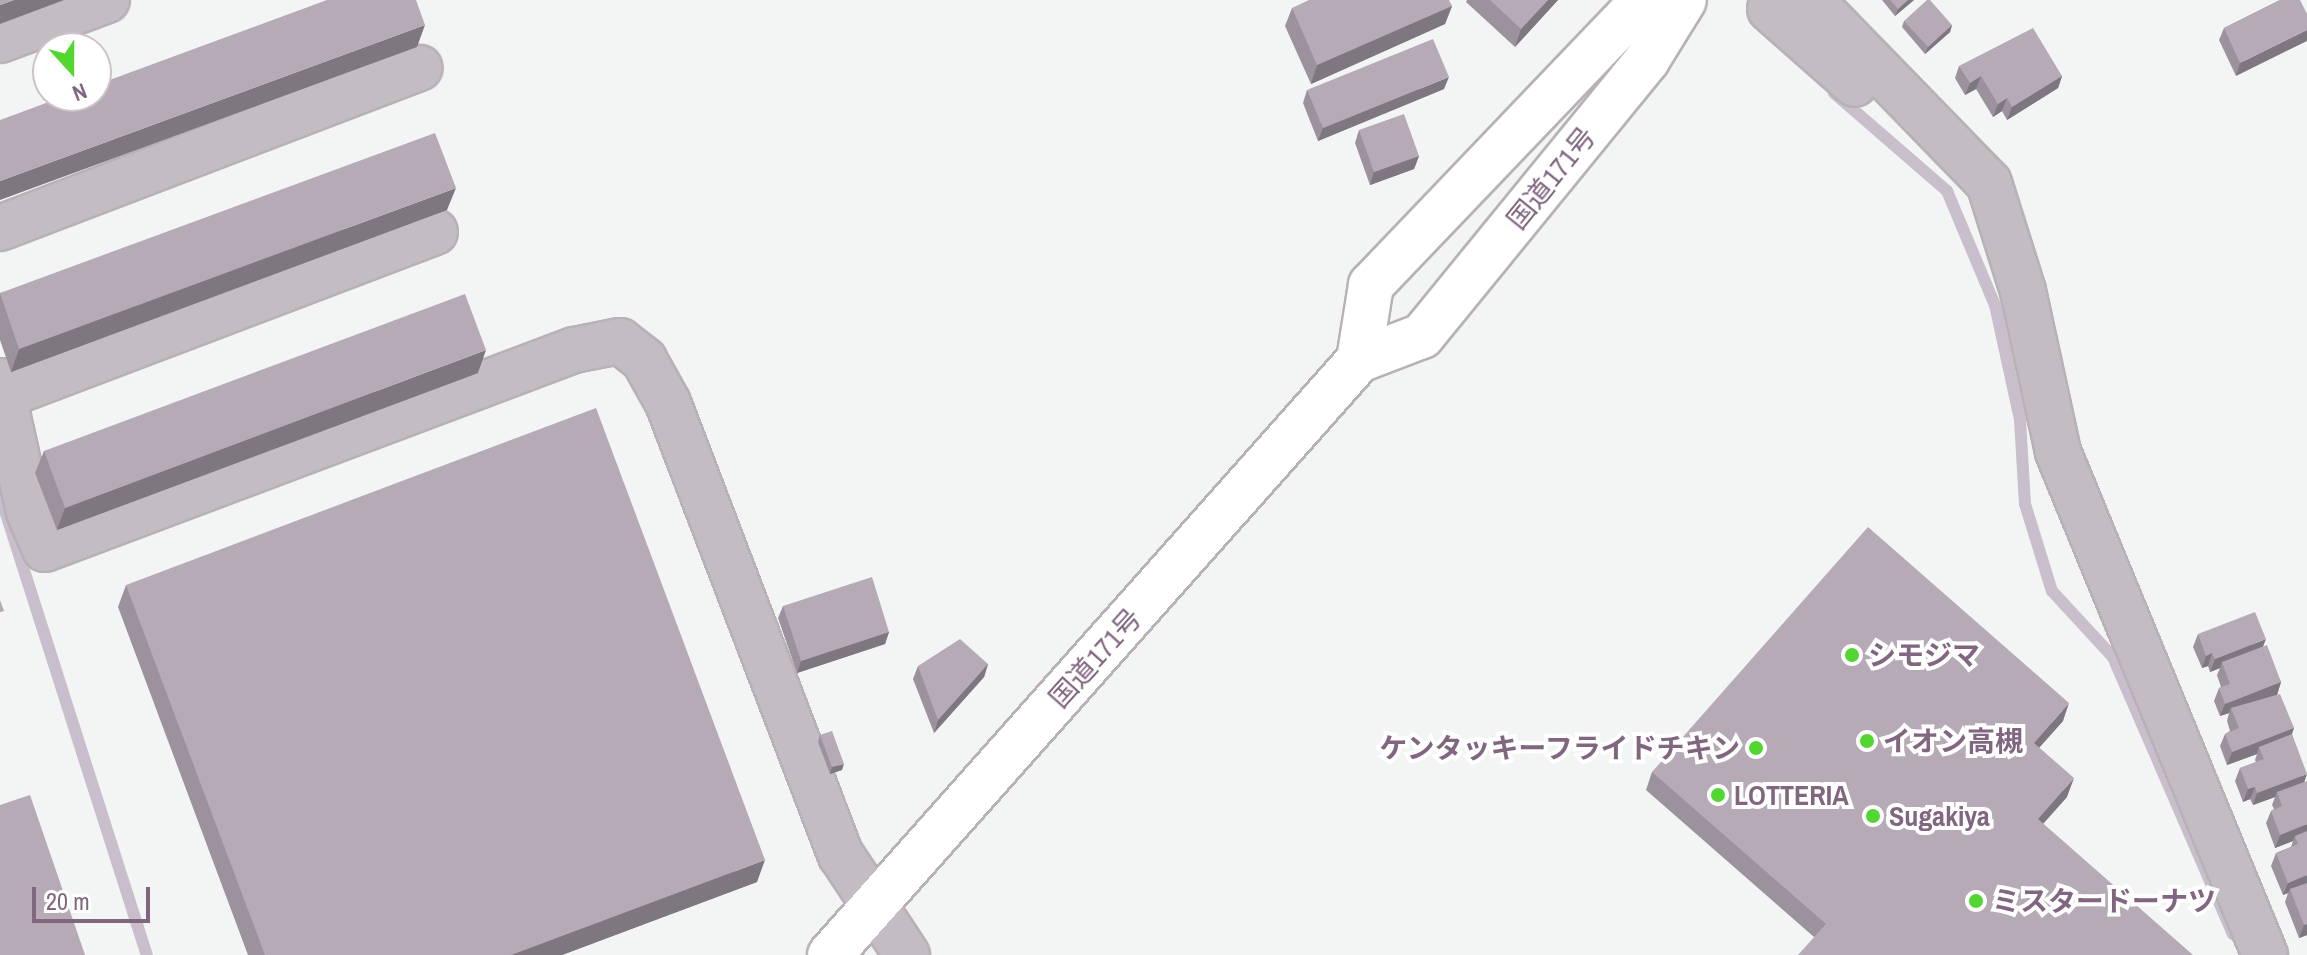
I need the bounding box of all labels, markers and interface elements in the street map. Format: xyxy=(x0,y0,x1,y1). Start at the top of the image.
north arrow xyxy=(32,32,112,112)
text: N xyxy=(68,76,91,109)
street label: 国道171号 xyxy=(1499,120,1603,236)
street label: 国道171号 xyxy=(1042,601,1148,715)
place label: シモジマ xyxy=(1868,638,1980,672)
marker: シモジマ xyxy=(1843,646,1861,664)
place label: イオン高槻 xyxy=(1883,724,2023,758)
place label: ケンタッキーフライドチキン xyxy=(1376,731,1740,765)
marker: イオン高槻 xyxy=(1858,732,1876,750)
marker: ケンタッキーフライドチキン xyxy=(1747,739,1765,757)
place label: LOTTERIA xyxy=(1734,778,1849,812)
marker: LOTTERIA xyxy=(1709,786,1727,804)
place label: Sugakiya xyxy=(1889,799,1990,833)
marker: Sugakiya xyxy=(1864,807,1882,825)
scale bar xyxy=(36,871,154,921)
place label: ミスタードーナツ xyxy=(1992,884,2216,918)
text: 20 m xyxy=(46,885,90,917)
marker: ミスタードーナツ xyxy=(1967,892,1985,910)

